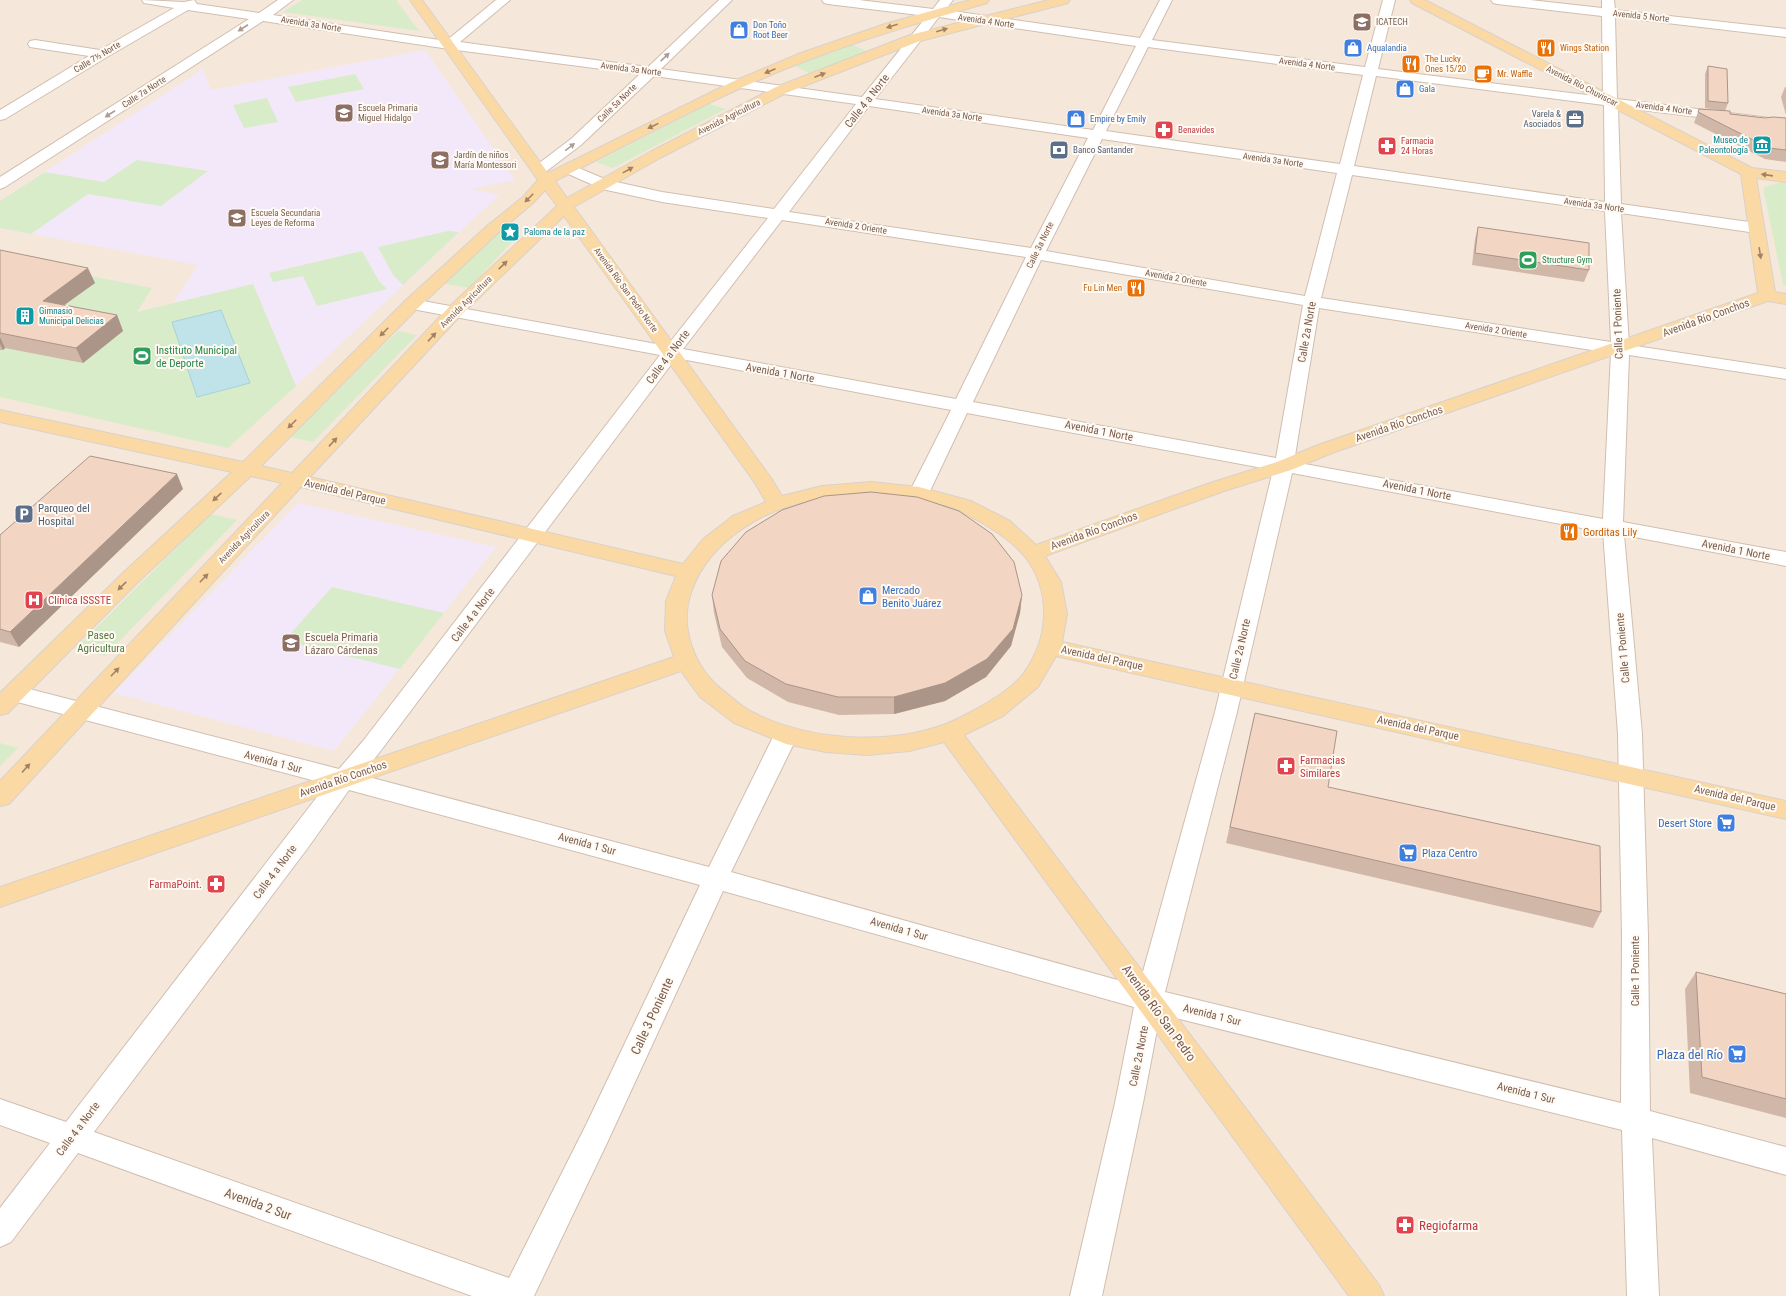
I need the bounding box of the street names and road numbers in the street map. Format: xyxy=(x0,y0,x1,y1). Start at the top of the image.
street label: Avenida 5 Norte xyxy=(1612,8,1670,24)
street label: Avenida 4 Norte xyxy=(957,12,1015,30)
street label: Avenida 3a Norte xyxy=(280,14,342,34)
street label: Calle 7½ Norte xyxy=(72,39,122,75)
street label: Avenida 4 Norte xyxy=(1278,56,1336,72)
street label: Avenida 3a Norte xyxy=(600,60,662,78)
street label: Avenida Río Chuviscar xyxy=(1545,64,1620,108)
street label: Calle 4 a Norte xyxy=(842,72,892,130)
street label: Calle 7a Norte xyxy=(120,74,168,110)
street label: Calle 5a Norte xyxy=(595,82,639,124)
street label: Avenida Agricultura xyxy=(696,97,762,137)
street label: Avenida 4 Norte xyxy=(1635,100,1693,116)
street label: Avenida 3a Norte xyxy=(921,105,983,123)
street label: Avenida 3a Norte xyxy=(1242,151,1304,169)
street label: Avenida 3a Norte xyxy=(1563,196,1625,214)
street label: Avenida 2 Oriente xyxy=(824,216,888,236)
street label: Calle 3a Norte xyxy=(1024,220,1056,270)
street label: Avenida Río San Pedro Norte xyxy=(592,246,660,334)
street label: Avenida 2 Oriente xyxy=(1144,268,1208,288)
street label: Avenida Agricultura xyxy=(438,274,494,330)
street label: Calle 1 Poniente xyxy=(1610,289,1626,359)
street label: Avenida Río Conchos xyxy=(1661,296,1751,340)
street label: Calle 2a Norte xyxy=(1295,300,1319,364)
street label: Avenida 2 Oriente xyxy=(1464,320,1528,340)
street label: Calle 4 a Norte xyxy=(643,327,693,387)
street label: Avenida 1 Norte xyxy=(745,361,815,385)
street label: Avenida Río Conchos xyxy=(1354,403,1444,445)
street label: Avenida 1 Norte xyxy=(1064,418,1134,444)
street label: Avenida del Parque xyxy=(303,476,387,508)
street label: Avenida 1 Norte xyxy=(1382,477,1452,503)
street label: Avenida Agricultura xyxy=(216,509,272,565)
street label: Avenida Río Conchos xyxy=(1049,509,1139,553)
street label: Avenida 1 Norte xyxy=(1701,537,1771,563)
street label: Calle 4 a Norte xyxy=(448,585,498,645)
street label: Calle 1 Poniente xyxy=(1613,612,1633,684)
street label: Calle 2a Norte xyxy=(1227,617,1253,681)
street label: Avenida del Parque xyxy=(1060,643,1144,673)
street label: Avenida del Parque xyxy=(1376,713,1460,743)
street label: Avenida 1 Sur xyxy=(243,748,304,776)
street label: Avenida Río Conchos xyxy=(298,758,388,800)
street label: Avenida del Parque xyxy=(1693,782,1777,814)
street label: Avenida 1 Sur xyxy=(557,830,618,858)
street label: Calle 4 a Norte xyxy=(250,842,300,902)
street label: Avenida 1 Sur xyxy=(869,915,930,944)
street label: Calle 1 Poniente xyxy=(1629,936,1642,1006)
street label: Avenida Río San Pedro xyxy=(1119,962,1199,1064)
street label: Calle 3 Poniente xyxy=(628,975,676,1057)
street label: Avenida 1 Sur xyxy=(1182,1002,1243,1029)
street label: Calle 2a Norte xyxy=(1127,1024,1151,1088)
street label: Avenida 1 Sur xyxy=(1496,1080,1557,1107)
street label: Calle 4 a Norte xyxy=(53,1099,103,1159)
street label: Avenida 2 Sur xyxy=(223,1185,294,1223)

